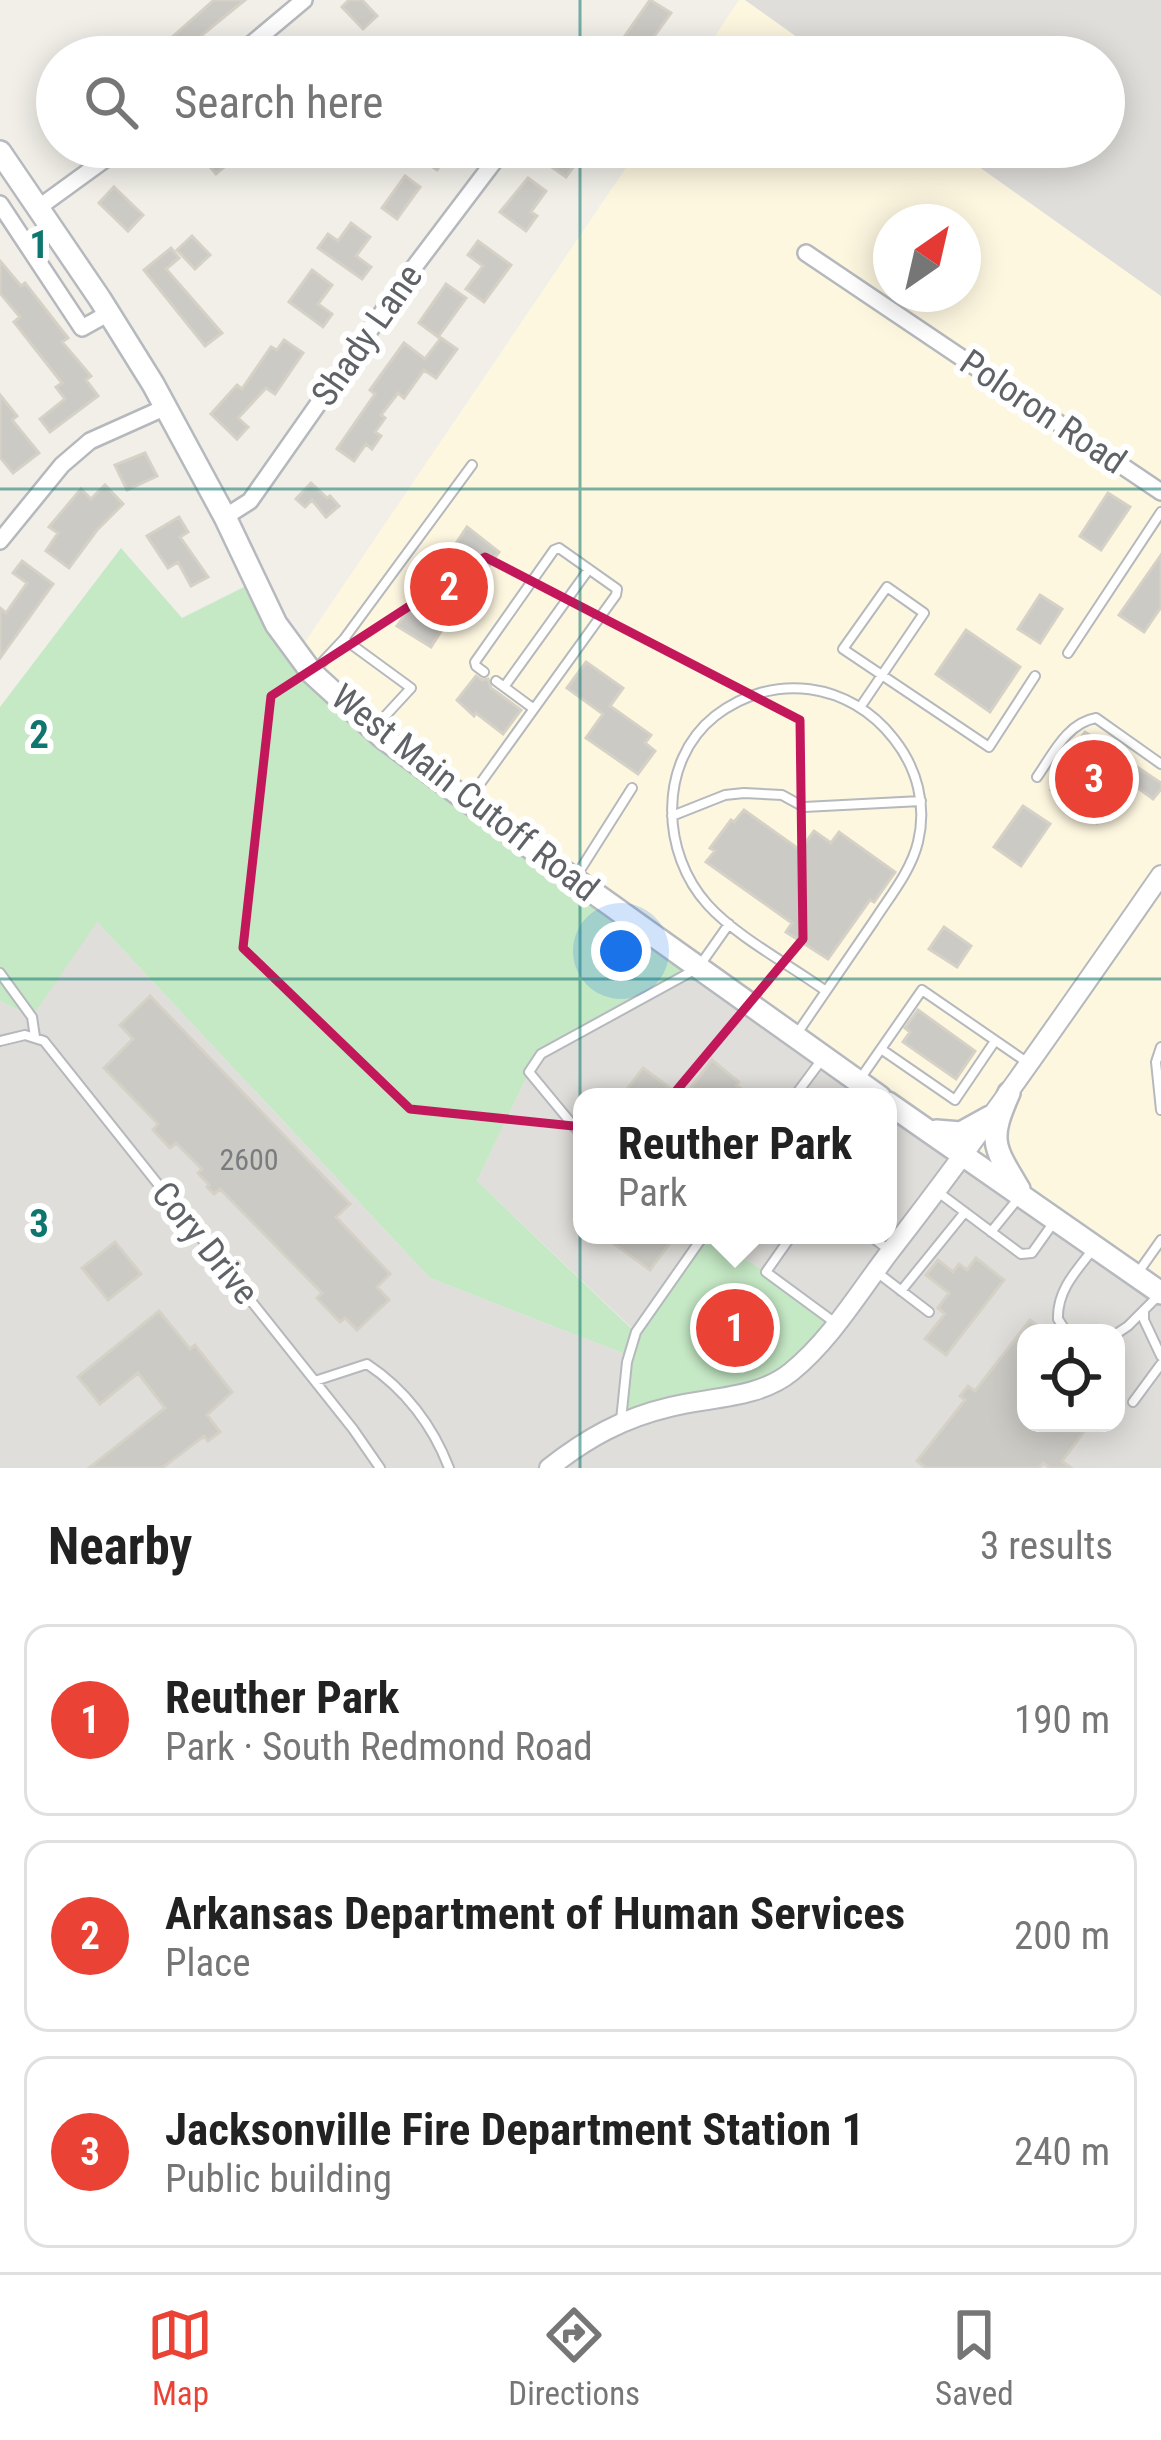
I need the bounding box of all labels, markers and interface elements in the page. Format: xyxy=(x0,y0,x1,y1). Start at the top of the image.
search box xyxy=(36,36,1125,168)
icon: search xyxy=(78,69,144,135)
text: Search here xyxy=(174,76,383,129)
north arrow xyxy=(873,204,981,312)
text: 1 xyxy=(29,222,49,268)
street label: Shady Lane xyxy=(303,256,431,414)
street label: Poloron Road xyxy=(952,341,1134,483)
pin: 2 xyxy=(410,542,488,632)
street label: West Main Cutoff Road xyxy=(323,676,607,910)
text: 2 xyxy=(29,712,49,758)
pin: 3 xyxy=(1055,734,1133,824)
your location xyxy=(591,921,651,981)
popup xyxy=(573,1088,897,1244)
text: Reuther Park xyxy=(618,1117,852,1170)
house number: 2600 xyxy=(219,1142,279,1177)
text: Park xyxy=(618,1170,687,1216)
street label: Cory Drive xyxy=(143,1174,267,1312)
text: 3 xyxy=(29,1201,49,1247)
pin: 1 xyxy=(696,1283,774,1373)
map controls xyxy=(1017,1324,1125,1432)
button: locate xyxy=(1017,1324,1125,1432)
text: Nearby xyxy=(48,1517,192,1576)
text: 3 results xyxy=(980,1523,1113,1569)
text: Reuther Park xyxy=(165,1671,399,1724)
text: 1 xyxy=(80,1697,100,1743)
text: 190 m xyxy=(1014,1697,1110,1743)
text: Park · South Redmond Road xyxy=(165,1724,593,1770)
text: Arkansas Department of Human Services xyxy=(165,1887,905,1940)
text: 2 xyxy=(80,1913,100,1959)
text: 200 m xyxy=(1014,1913,1110,1959)
text: Place xyxy=(165,1940,251,1986)
text: Jacksonville Fire Department Station 1 xyxy=(165,2103,864,2156)
text: 3 xyxy=(80,2129,100,2175)
text: 240 m xyxy=(1014,2129,1110,2175)
text: Public building xyxy=(165,2156,392,2202)
tab: Map xyxy=(147,2302,213,2413)
tab: Directions xyxy=(508,2302,640,2413)
tab: Saved xyxy=(935,2302,1014,2413)

